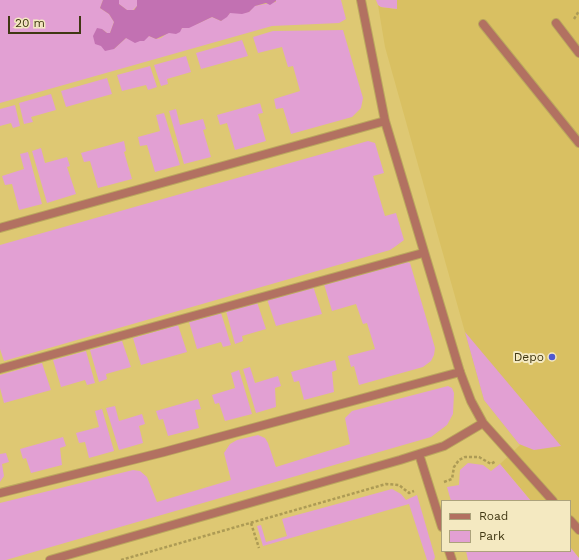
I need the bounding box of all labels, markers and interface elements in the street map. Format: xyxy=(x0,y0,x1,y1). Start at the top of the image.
scale bar xyxy=(10,8,83,34)
text: 20 m xyxy=(15,16,45,30)
place label: Depo xyxy=(514,350,544,364)
marker: Depo xyxy=(547,352,557,362)
legend xyxy=(441,500,571,552)
text: Road xyxy=(479,509,508,523)
text: Park xyxy=(479,529,505,543)

